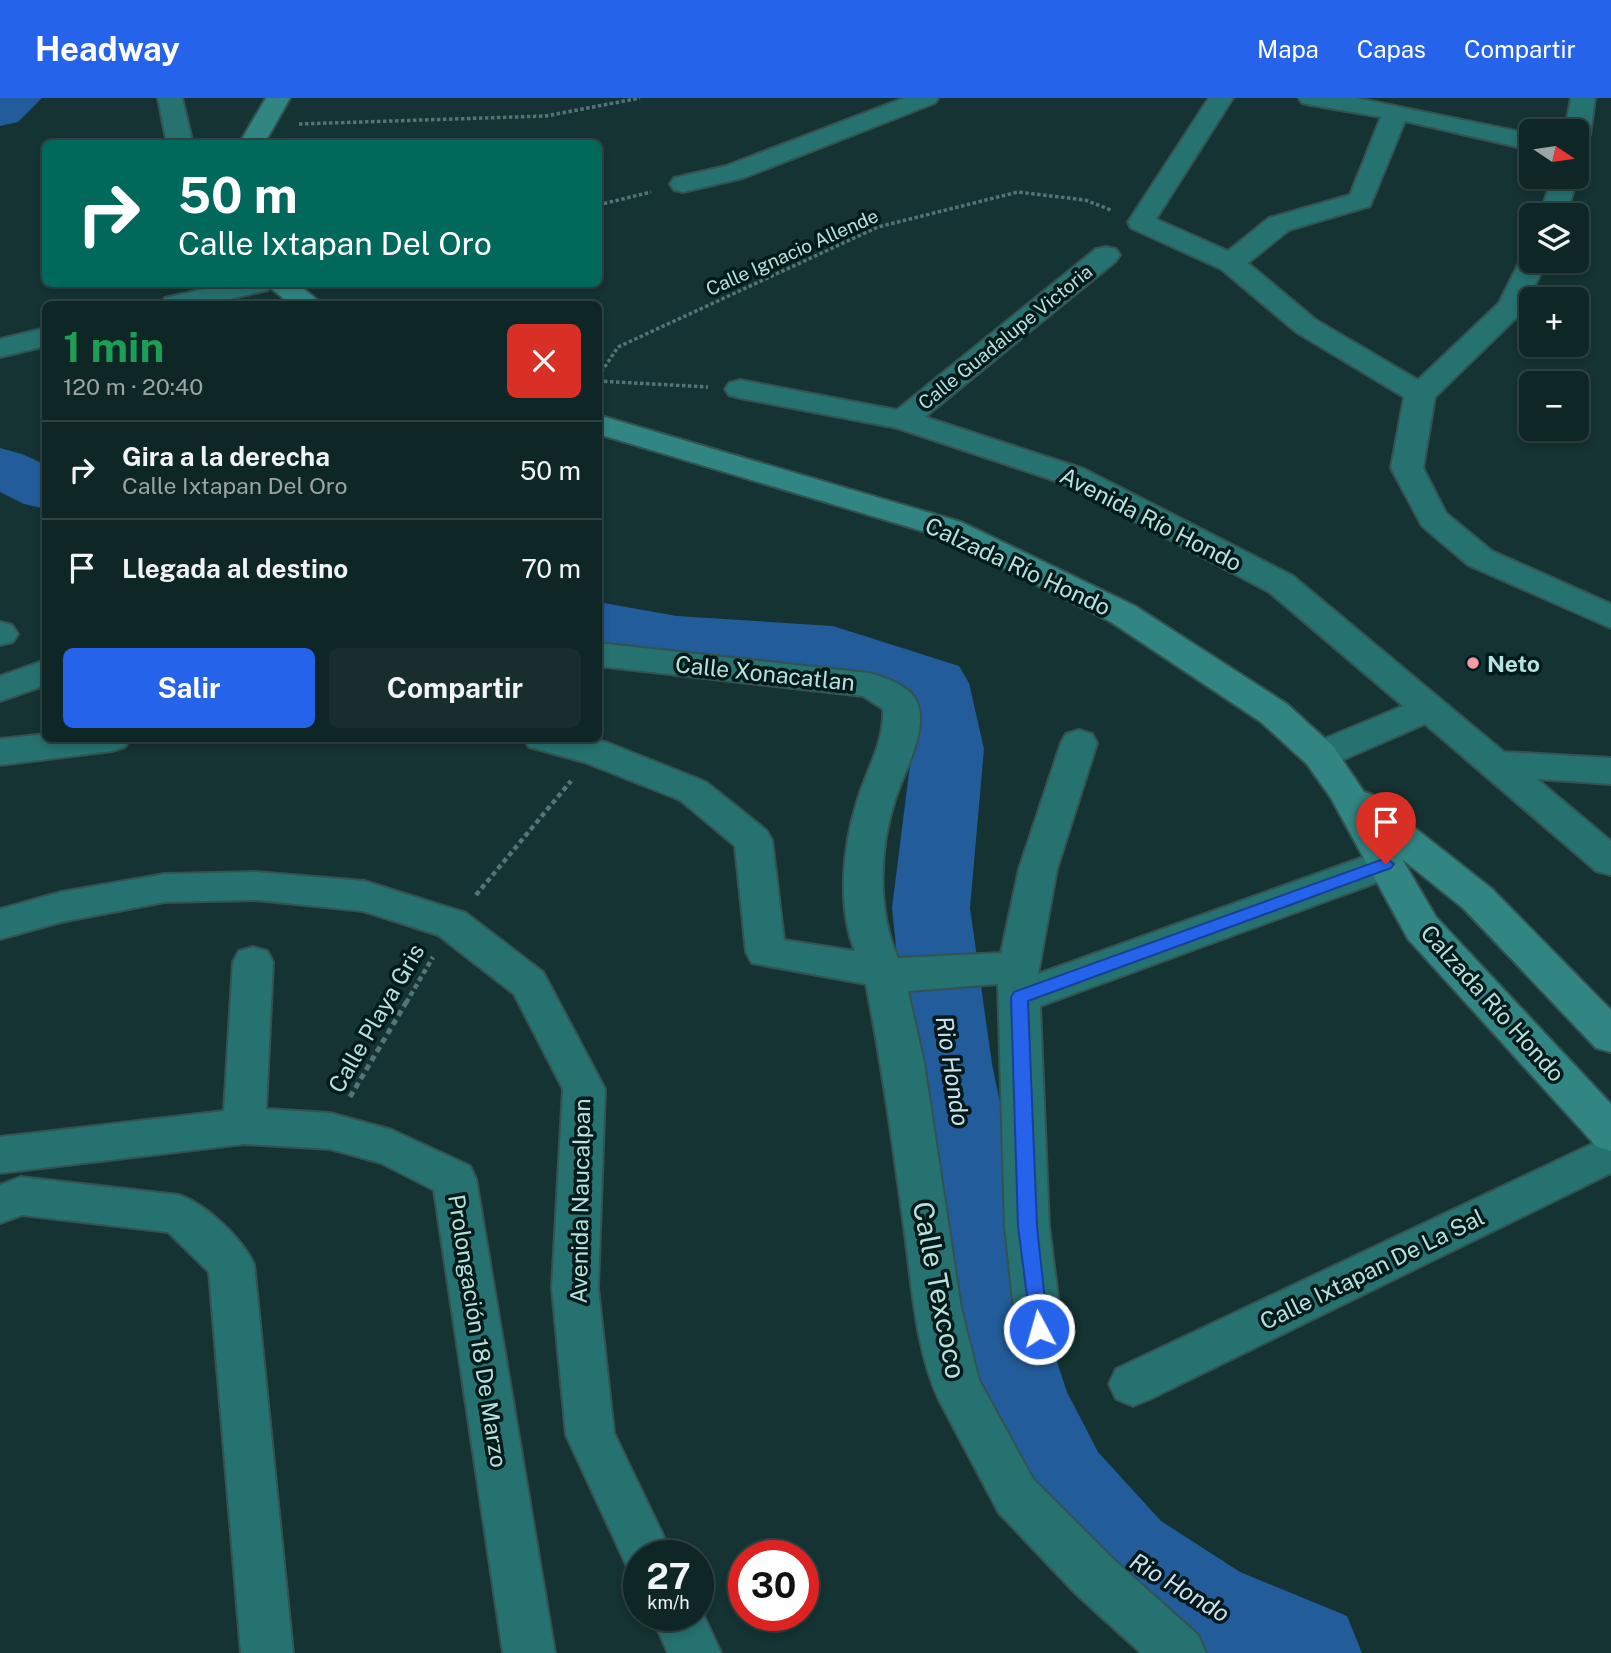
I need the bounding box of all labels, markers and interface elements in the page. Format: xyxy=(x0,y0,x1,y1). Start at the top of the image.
text: Headway xyxy=(35,30,180,68)
text: Mapa xyxy=(1257,35,1319,63)
text: Capas xyxy=(1357,35,1426,63)
text: Compartir xyxy=(1464,35,1576,63)
north arrow xyxy=(1519,119,1589,189)
map controls xyxy=(1519,119,1589,441)
text: 50 m xyxy=(178,166,298,224)
icon: right xyxy=(63,168,154,259)
button: layers xyxy=(1519,203,1589,273)
street label: Calle Ignacio Allende xyxy=(702,204,882,300)
text: Calle Ixtapan Del Oro xyxy=(178,225,492,262)
street label: Calle Guadalupe Victoria xyxy=(914,260,1096,414)
button: + xyxy=(1519,287,1589,357)
text: 1 min xyxy=(63,322,164,371)
button: close xyxy=(507,324,581,398)
button: − xyxy=(1519,371,1589,441)
text: 120 m · 20:40 xyxy=(63,373,203,400)
text: Gira a la derecha xyxy=(122,441,330,472)
icon: right xyxy=(63,451,101,489)
text: 50 m xyxy=(520,455,581,486)
street label: Avenida Río Hondo xyxy=(1056,462,1246,576)
text: Calle Ixtapan Del Oro xyxy=(122,472,348,499)
street label: Calzada Río Hondo xyxy=(921,511,1115,621)
icon: arrive xyxy=(63,549,101,587)
text: Llegada al destino xyxy=(122,553,348,584)
text: 70 m xyxy=(521,553,581,584)
button: Salir xyxy=(63,648,315,728)
button: Compartir xyxy=(329,648,581,728)
street label: Calle Xonacatlan xyxy=(674,650,856,696)
place label: Neto xyxy=(1487,650,1540,677)
marker: Neto xyxy=(1465,655,1481,671)
pin xyxy=(1356,792,1416,864)
icon: arrive xyxy=(1367,803,1405,841)
street label: Calzada Río Hondo xyxy=(1416,919,1570,1087)
street label: Calle Playa Gris xyxy=(323,939,429,1097)
water label: Rio Hondo xyxy=(930,1014,976,1128)
street label: Avenida Naucalpan xyxy=(565,1098,595,1304)
street label: Prolongación 18 De Marzo xyxy=(443,1193,513,1469)
street label: Calle Texcoco xyxy=(907,1199,973,1381)
street label: Calle Ixtapan De La Sal xyxy=(1255,1203,1489,1335)
position arrow xyxy=(1002,1292,1076,1366)
speed limit sign: 30 xyxy=(728,1540,819,1631)
water label: Rio Hondo xyxy=(1125,1546,1235,1628)
text: 27 xyxy=(646,1556,691,1597)
text: km/h xyxy=(647,1592,690,1613)

